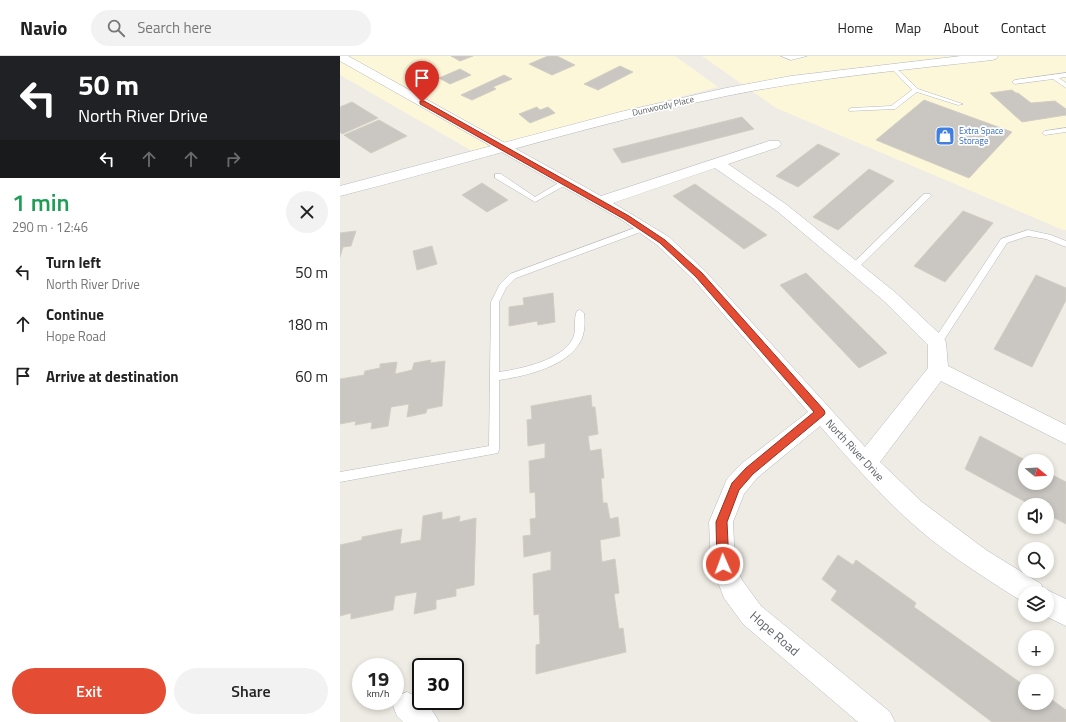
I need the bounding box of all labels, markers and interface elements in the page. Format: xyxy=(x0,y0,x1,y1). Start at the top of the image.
search box xyxy=(91,10,371,46)
text: Navio xyxy=(20,13,67,42)
text: Search here xyxy=(137,16,212,39)
icon: search xyxy=(105,17,127,39)
text: Home xyxy=(838,17,873,38)
text: Map xyxy=(895,17,921,38)
text: About xyxy=(943,17,979,38)
text: Contact xyxy=(1001,17,1046,38)
pin xyxy=(405,61,439,102)
text: 50 m xyxy=(78,63,139,106)
icon: arrive xyxy=(411,67,433,89)
icon: left xyxy=(12,72,64,124)
street label: Dunwoody Place xyxy=(631,92,696,119)
text: North River Drive xyxy=(78,102,208,129)
place label: Extra Space Storage xyxy=(959,124,1004,147)
shop icon: Extra Space Storage xyxy=(934,125,956,147)
icon: left xyxy=(96,148,118,170)
icon: ahead xyxy=(138,148,160,170)
icon: ahead xyxy=(180,148,202,170)
icon: right xyxy=(222,148,244,170)
text: 1 min xyxy=(12,184,70,220)
button: close xyxy=(286,191,328,233)
text: 290 m · 12:46 xyxy=(12,217,88,237)
text: Turn left xyxy=(46,251,101,274)
icon: left xyxy=(12,261,34,283)
text: 50 m xyxy=(295,261,328,284)
text: North River Drive xyxy=(46,274,140,294)
text: Continue xyxy=(46,303,104,326)
icon: ahead xyxy=(12,313,34,335)
text: 180 m xyxy=(287,313,328,336)
text: Hope Road xyxy=(46,326,106,346)
icon: arrive xyxy=(12,365,34,387)
text: Arrive at destination xyxy=(46,365,179,388)
text: 60 m xyxy=(295,365,328,388)
street label: North River Drive xyxy=(822,416,888,485)
north arrow xyxy=(1018,454,1054,490)
map controls xyxy=(1018,454,1054,710)
button: sound xyxy=(1018,498,1054,534)
button: search xyxy=(1018,542,1054,578)
position arrow xyxy=(702,543,744,585)
button: layers xyxy=(1018,586,1054,622)
street label: Hope Road xyxy=(746,606,804,660)
button: + xyxy=(1018,630,1054,666)
speed limit sign: 30 xyxy=(412,658,464,710)
text: 19 xyxy=(367,663,389,694)
button: Exit xyxy=(12,668,166,714)
button: Share xyxy=(174,668,328,714)
button: − xyxy=(1018,674,1054,710)
text: km/h xyxy=(367,686,389,701)

